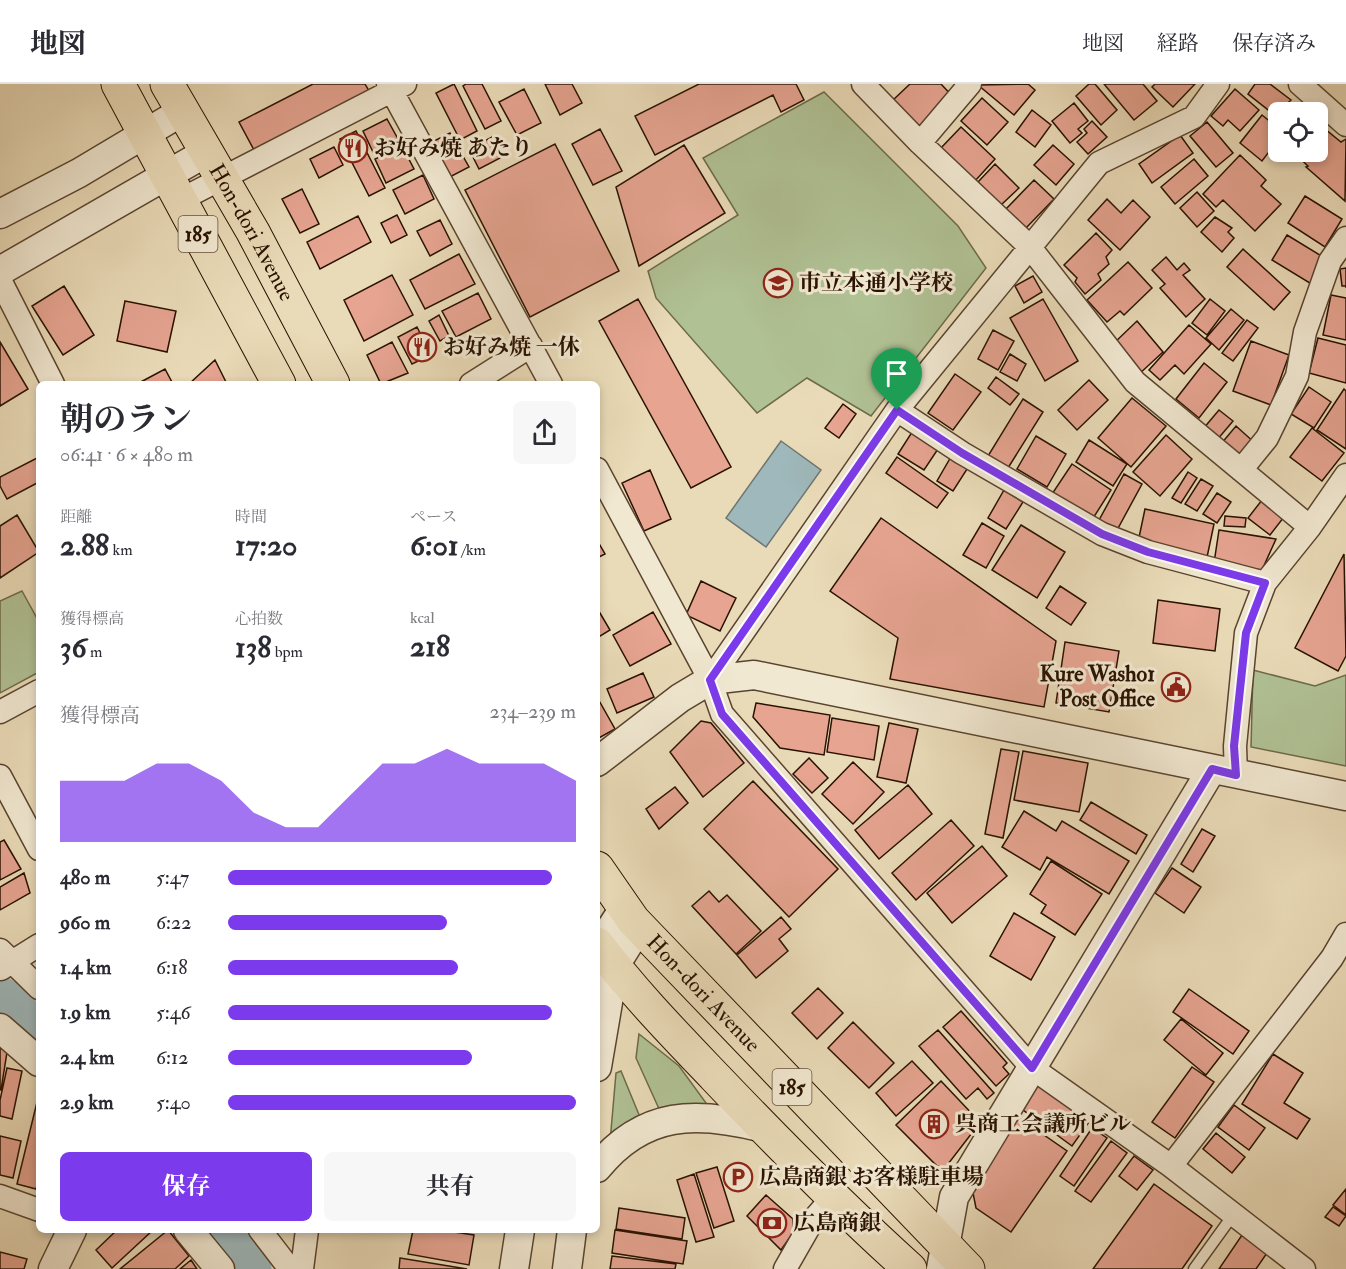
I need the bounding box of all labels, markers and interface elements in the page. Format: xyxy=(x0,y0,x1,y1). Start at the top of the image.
text: 地図 xyxy=(30,27,86,62)
text: 地図 xyxy=(1082,30,1124,57)
text: 経路 xyxy=(1157,30,1199,57)
text: 保存済み xyxy=(1232,30,1316,57)
map controls xyxy=(1268,102,1328,162)
button: locate xyxy=(1268,102,1328,162)
restaurant icon: お好み焼 あたり xyxy=(337,132,369,164)
place label: お好み焼 あたり xyxy=(374,134,533,162)
street label: Hon-dori Avenue xyxy=(202,159,301,306)
road number: 185 xyxy=(178,216,218,252)
school or university icon: 市立本通小学校 xyxy=(762,267,794,299)
place label: 市立本通小学校 xyxy=(799,269,953,297)
restaurant icon: お好み焼 一休 xyxy=(406,331,438,363)
place label: お好み焼 一休 xyxy=(443,333,580,361)
pin xyxy=(871,348,922,410)
icon: arrive xyxy=(880,357,913,390)
text: 朝のラン xyxy=(60,399,192,440)
button: share xyxy=(513,401,576,464)
text: 06:41 · 6 × 480 m xyxy=(60,442,193,467)
text: 距離 xyxy=(60,507,92,527)
text: 時間 xyxy=(235,507,267,527)
text: ペース xyxy=(410,507,457,527)
text: 2.88 xyxy=(60,527,109,564)
text: 17:20 xyxy=(235,527,298,564)
text: 6:01 xyxy=(410,527,458,564)
text: km xyxy=(109,540,133,560)
text: /km xyxy=(458,540,486,560)
text: kcal xyxy=(410,608,435,628)
text: 獲得標高 xyxy=(60,609,124,629)
text: 心拍数 xyxy=(235,609,283,629)
text: 218 xyxy=(410,628,450,665)
text: 36 xyxy=(60,629,87,666)
text: 138 xyxy=(235,629,271,666)
text: m xyxy=(87,642,102,662)
text: bpm xyxy=(271,642,303,662)
place label: Kure Washo1 Post Office xyxy=(1040,660,1156,713)
public building icon: Kure Washo1 Post Office xyxy=(1160,671,1192,703)
text: 234–239 m xyxy=(490,699,576,724)
text: 獲得標高 xyxy=(60,703,140,728)
text: 480 m xyxy=(60,865,110,890)
text: 5:47 xyxy=(156,865,189,890)
text: 960 m xyxy=(60,910,110,935)
text: 6:22 xyxy=(156,910,191,935)
street label: Hon-dori Avenue xyxy=(640,929,766,1058)
text: 1.4 km xyxy=(60,955,111,980)
text: 6:18 xyxy=(156,955,188,980)
text: 1.9 km xyxy=(60,1000,111,1025)
text: 5:46 xyxy=(156,1000,191,1025)
text: 2.4 km xyxy=(60,1045,114,1070)
text: 6:12 xyxy=(156,1045,188,1070)
road number: 185 xyxy=(772,1069,812,1105)
text: 2.9 km xyxy=(60,1090,114,1115)
text: 5:40 xyxy=(156,1090,191,1115)
building icon: 呉商工会議所ビル xyxy=(918,1108,950,1140)
place label: 呉商工会議所ビル xyxy=(955,1110,1131,1138)
button: 保存 xyxy=(60,1152,312,1221)
button: 共有 xyxy=(324,1152,576,1221)
parking icon: 広島商銀 お客様駐車場 xyxy=(722,1161,754,1193)
place label: 広島商銀 お客様駐車場 xyxy=(759,1163,984,1191)
bank icon: 広島商銀 xyxy=(756,1207,788,1239)
place label: 広島商銀 xyxy=(793,1209,881,1237)

